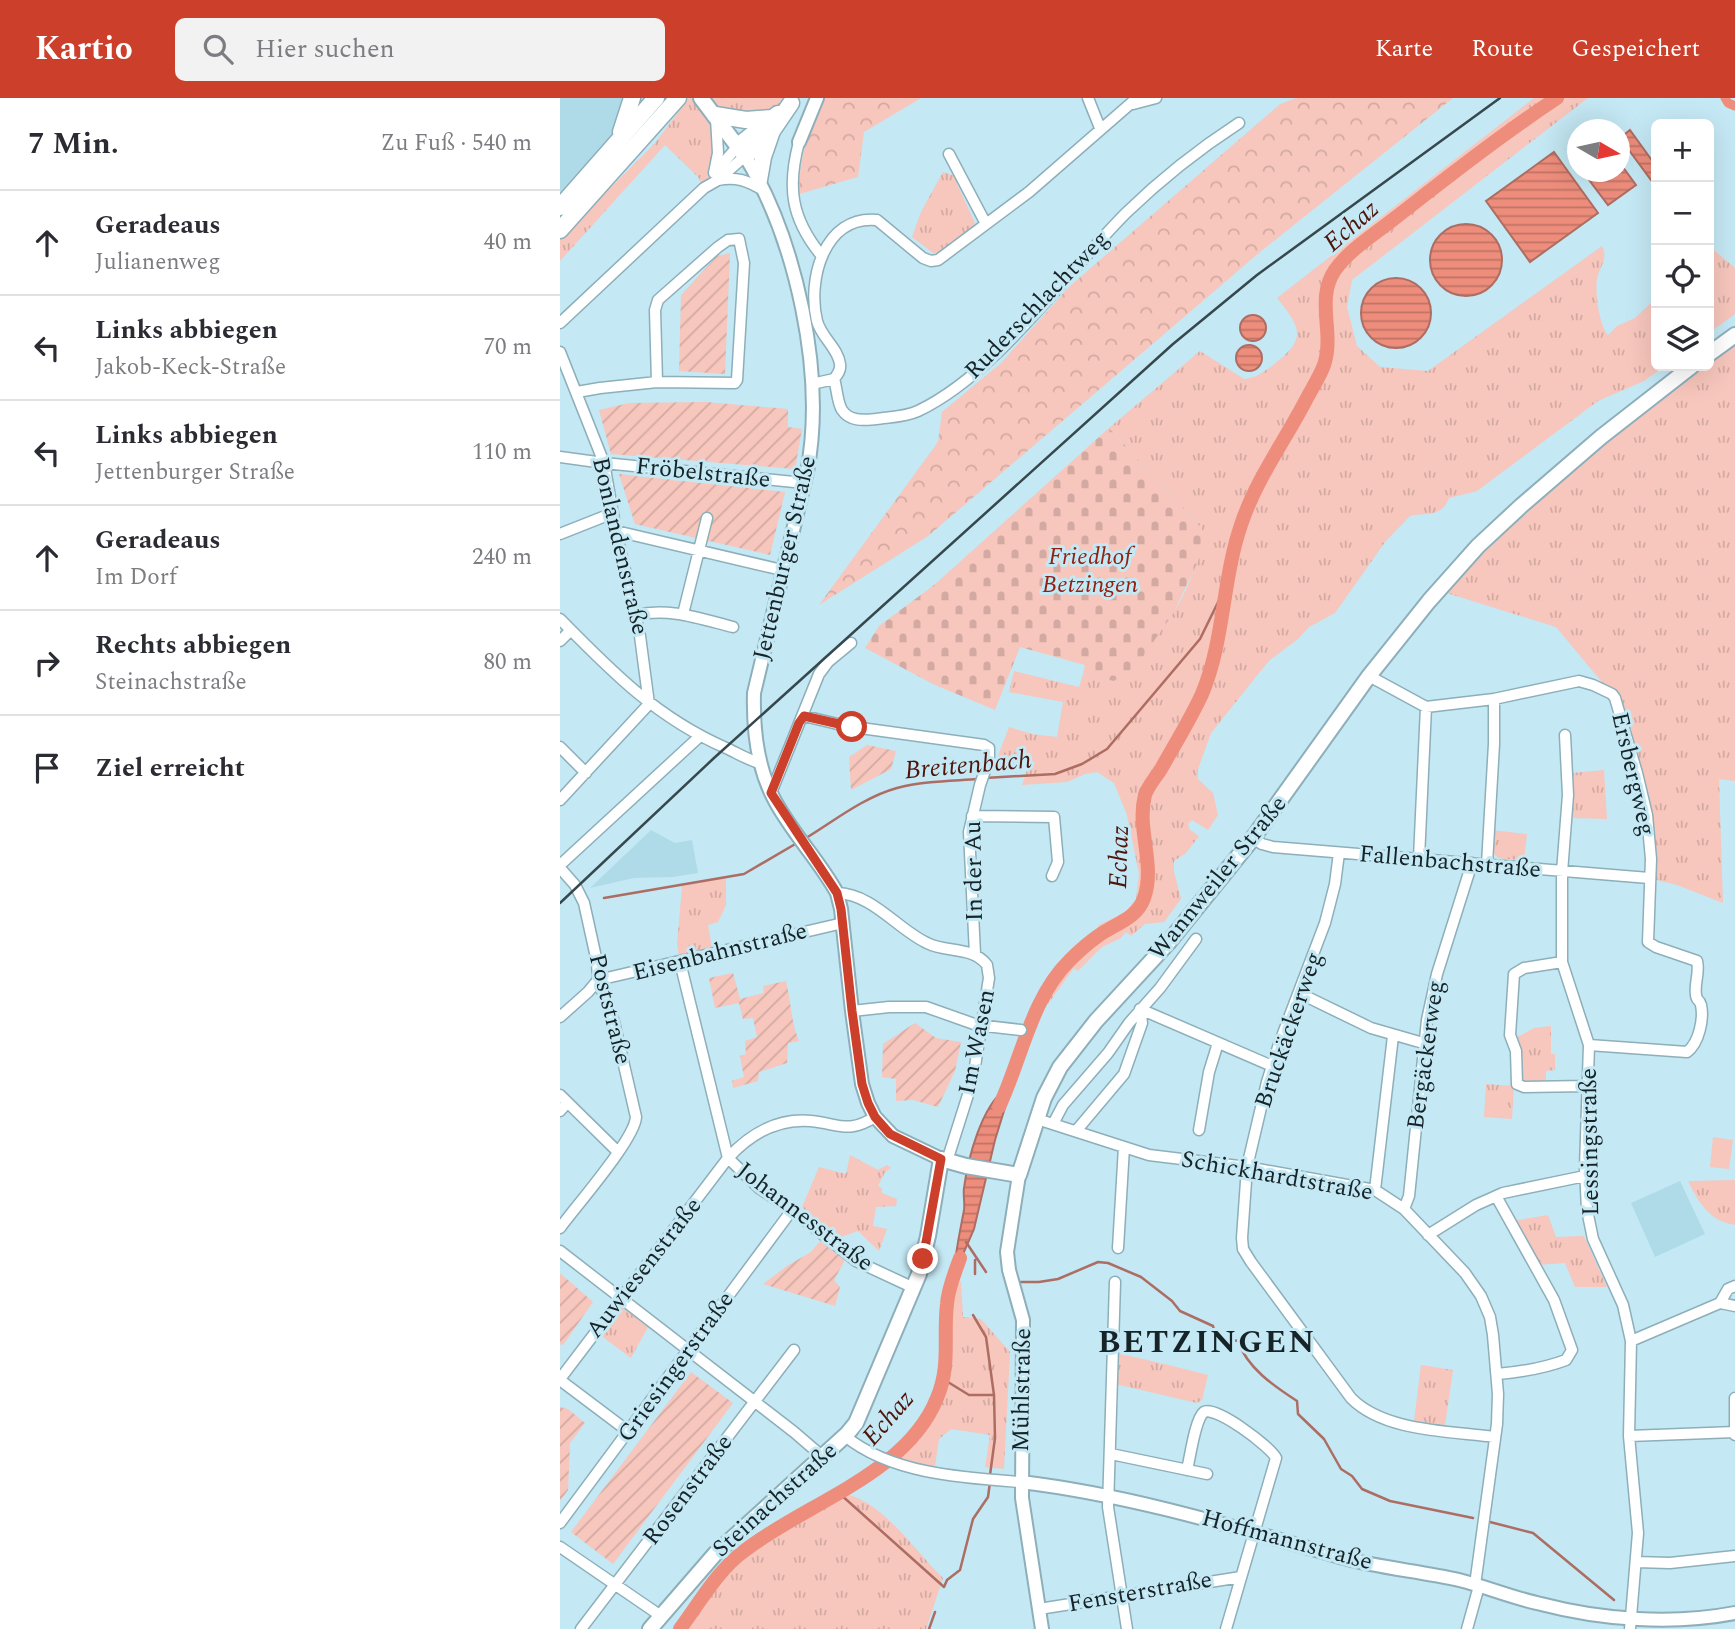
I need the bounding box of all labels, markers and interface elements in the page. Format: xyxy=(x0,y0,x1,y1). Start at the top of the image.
search box xyxy=(175,18,665,81)
text: Kartio xyxy=(35,24,133,74)
text: Hier suchen xyxy=(255,29,395,69)
icon: search xyxy=(199,30,237,68)
text: Karte xyxy=(1375,31,1433,67)
text: Route xyxy=(1471,31,1534,67)
text: Gespeichert xyxy=(1572,31,1700,67)
north arrow xyxy=(1567,119,1630,182)
map controls xyxy=(1651,119,1714,371)
button: + xyxy=(1651,119,1714,182)
text: 7 Min. xyxy=(28,121,119,167)
text: Zu Fuß · 540 m xyxy=(381,126,532,161)
button: − xyxy=(1651,182,1714,245)
water label: Echaz xyxy=(1314,190,1388,262)
text: Geradeaus xyxy=(95,205,221,245)
street label: Ruderschlachtweg xyxy=(956,222,1118,388)
icon: ahead xyxy=(28,224,66,262)
text: 40 m xyxy=(483,225,532,260)
text: Julianenweg xyxy=(95,245,221,280)
button: locate xyxy=(1651,245,1714,308)
button: layers xyxy=(1651,308,1714,371)
text: Links abbiegen xyxy=(95,310,278,350)
icon: left xyxy=(28,329,66,367)
text: 70 m xyxy=(483,330,532,365)
text: Jakob-Keck-Straße xyxy=(95,350,286,385)
text: Links abbiegen xyxy=(95,415,278,455)
icon: left xyxy=(28,434,66,472)
text: 110 m xyxy=(472,435,532,470)
street label: Fröbelstraße xyxy=(634,448,772,498)
street label: Jettenburger Straße xyxy=(744,452,826,664)
street label: Bonlandenstraße xyxy=(582,454,658,638)
text: Jettenburger Straße xyxy=(95,455,295,490)
text: Geradeaus xyxy=(95,520,221,560)
icon: ahead xyxy=(28,539,66,577)
park label: Friedhof Betzingen xyxy=(1042,539,1138,603)
text: 240 m xyxy=(472,540,532,575)
text: Im Dorf xyxy=(95,560,177,595)
text: Rechts abbiegen xyxy=(95,625,291,665)
icon: right xyxy=(28,644,66,682)
text: 80 m xyxy=(483,645,532,680)
text: Steinachstraße xyxy=(95,665,247,700)
street label: Ersbergweg xyxy=(1601,709,1665,839)
route start xyxy=(836,711,867,742)
water label: Breitenbach xyxy=(903,740,1033,790)
text: Ziel erreicht xyxy=(95,748,245,788)
icon: arrive xyxy=(28,749,66,787)
street label: Wannweiler Straße xyxy=(1140,788,1296,968)
street label: In der Au xyxy=(955,820,993,922)
water label: Echaz xyxy=(1098,825,1140,889)
street label: Fallenbachstraße xyxy=(1358,836,1542,888)
street label: Eisenbahnstraße xyxy=(629,913,811,991)
street label: Bruckäckerweg xyxy=(1245,947,1333,1113)
street label: Poststraße xyxy=(579,950,641,1068)
street label: Bergäckerweg xyxy=(1398,978,1454,1132)
street label: Im Wasen xyxy=(949,986,1005,1098)
street label: Lessingstraße xyxy=(1571,1068,1609,1216)
street label: Schickhardtstraße xyxy=(1178,1141,1376,1211)
street label: Johannesstraße xyxy=(729,1153,881,1281)
street label: Auwiesenstraße xyxy=(577,1190,711,1346)
route end xyxy=(907,1243,938,1274)
street label: Griesingerstraße xyxy=(609,1284,743,1450)
district label: BETZINGEN xyxy=(1098,1318,1316,1367)
street label: Mühlstraße xyxy=(1003,1328,1041,1452)
water label: Echaz xyxy=(852,1381,924,1455)
street label: Rosenstraße xyxy=(634,1427,742,1553)
street label: Steinachstraße xyxy=(704,1434,846,1566)
street label: Hoffmannstraße xyxy=(1198,1500,1376,1580)
street label: Fensterstraße xyxy=(1065,1562,1215,1622)

